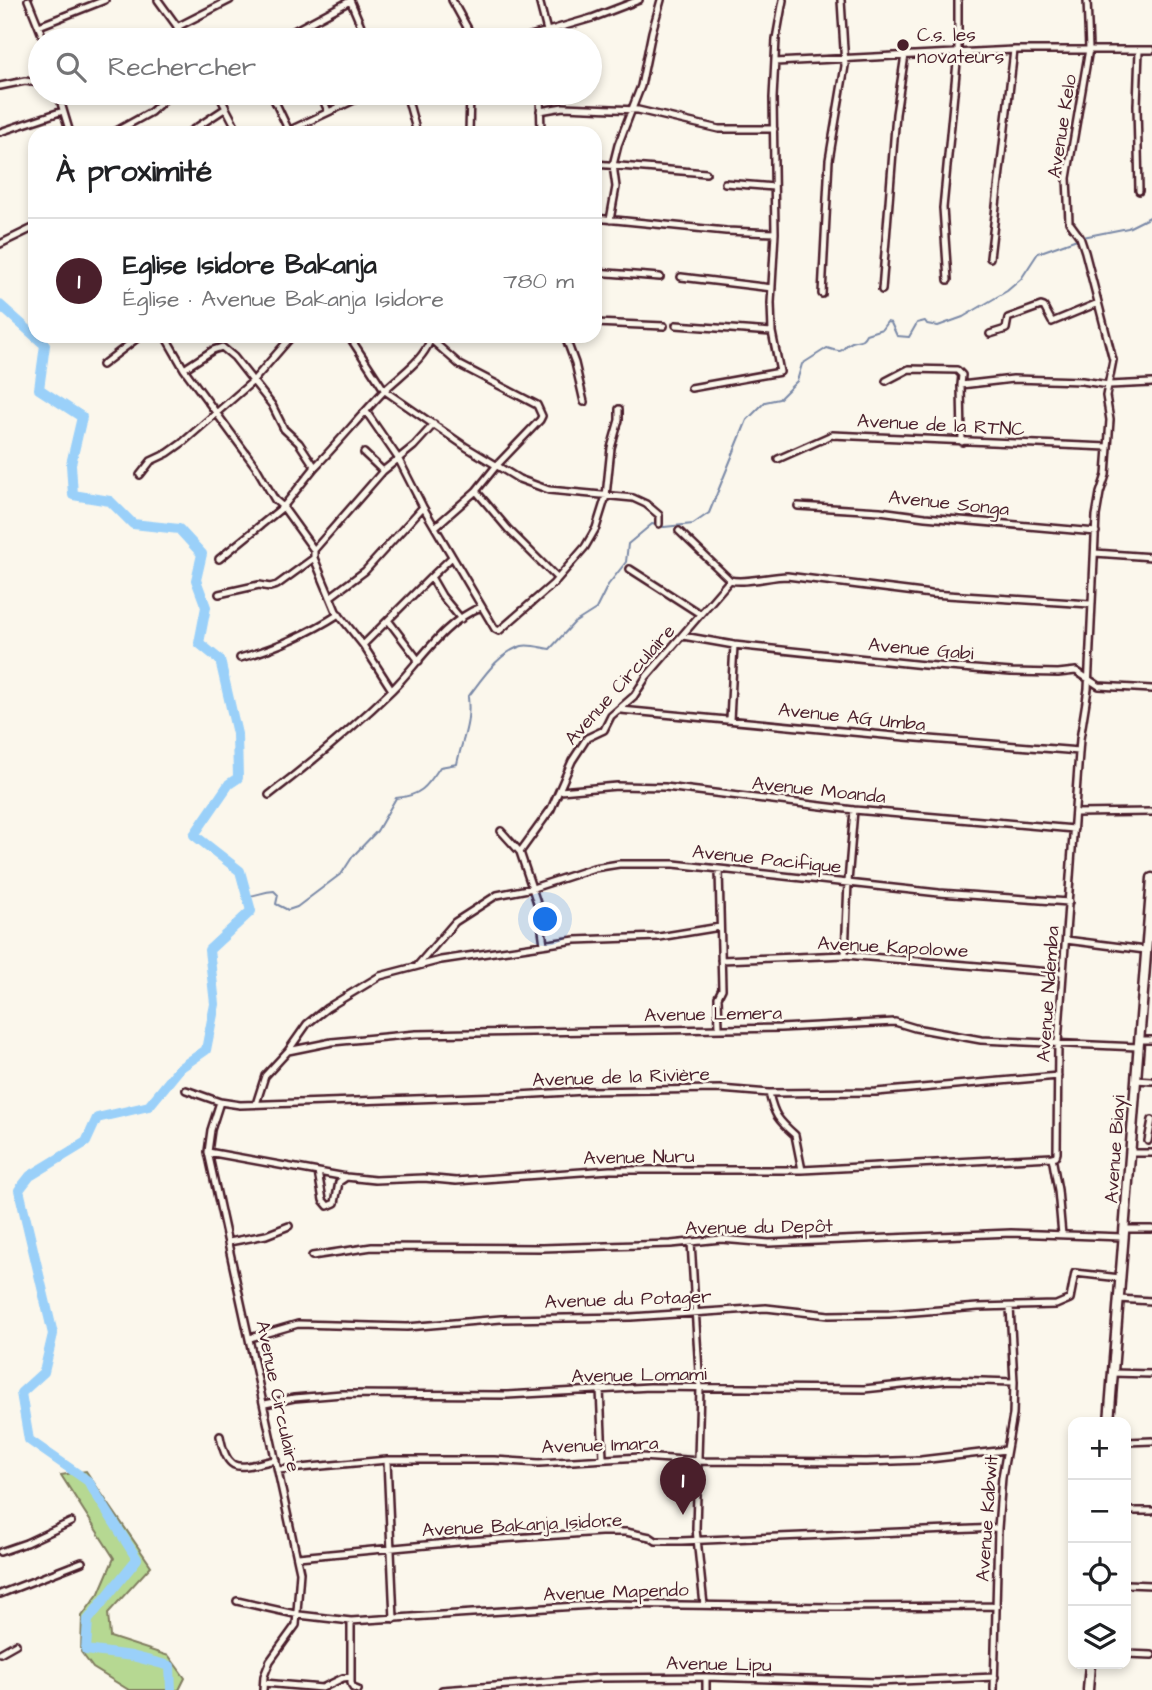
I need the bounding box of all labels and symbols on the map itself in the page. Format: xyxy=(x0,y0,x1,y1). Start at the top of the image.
place label: C.s. les novateurs xyxy=(917,22,1004,71)
marker: C.s. les novateurs xyxy=(895,37,911,53)
street label: Avenue Kelo xyxy=(1041,72,1084,180)
street label: Avenue de la RTNC xyxy=(856,408,1026,443)
street label: Avenue Songa xyxy=(887,484,1011,524)
street label: Avenue Circulaire xyxy=(559,619,682,751)
street label: Avenue Gabi xyxy=(867,631,975,668)
street label: Avenue AG Umba xyxy=(777,696,927,739)
street label: Avenue Moanda xyxy=(751,770,887,811)
street label: Avenue Pacifique xyxy=(691,838,843,881)
your location xyxy=(528,902,562,936)
street label: Avenue Ndemba xyxy=(1030,925,1067,1063)
street label: Avenue Kapolowe xyxy=(817,930,969,965)
street label: Avenue Lemera xyxy=(644,1000,783,1029)
street label: Avenue de la Rivière xyxy=(532,1061,710,1094)
street label: Avenue Biayi xyxy=(1098,1094,1134,1204)
street label: Avenue Nuru xyxy=(583,1143,695,1172)
street label: Avenue du Depôt xyxy=(685,1213,834,1242)
street label: Avenue du Potager xyxy=(544,1283,713,1317)
street label: Avenue Circulaire xyxy=(248,1318,307,1474)
street label: Avenue Lomami xyxy=(571,1361,707,1390)
street label: Avenue Imara xyxy=(541,1430,659,1461)
street label: Avenue Kabwit xyxy=(970,1453,1005,1582)
pin: 1 xyxy=(660,1457,706,1515)
street label: Avenue Bakanja Isidore xyxy=(421,1507,623,1544)
street label: Avenue Mapendo xyxy=(543,1576,690,1609)
street label: Avenue Lipu xyxy=(666,1650,772,1679)

